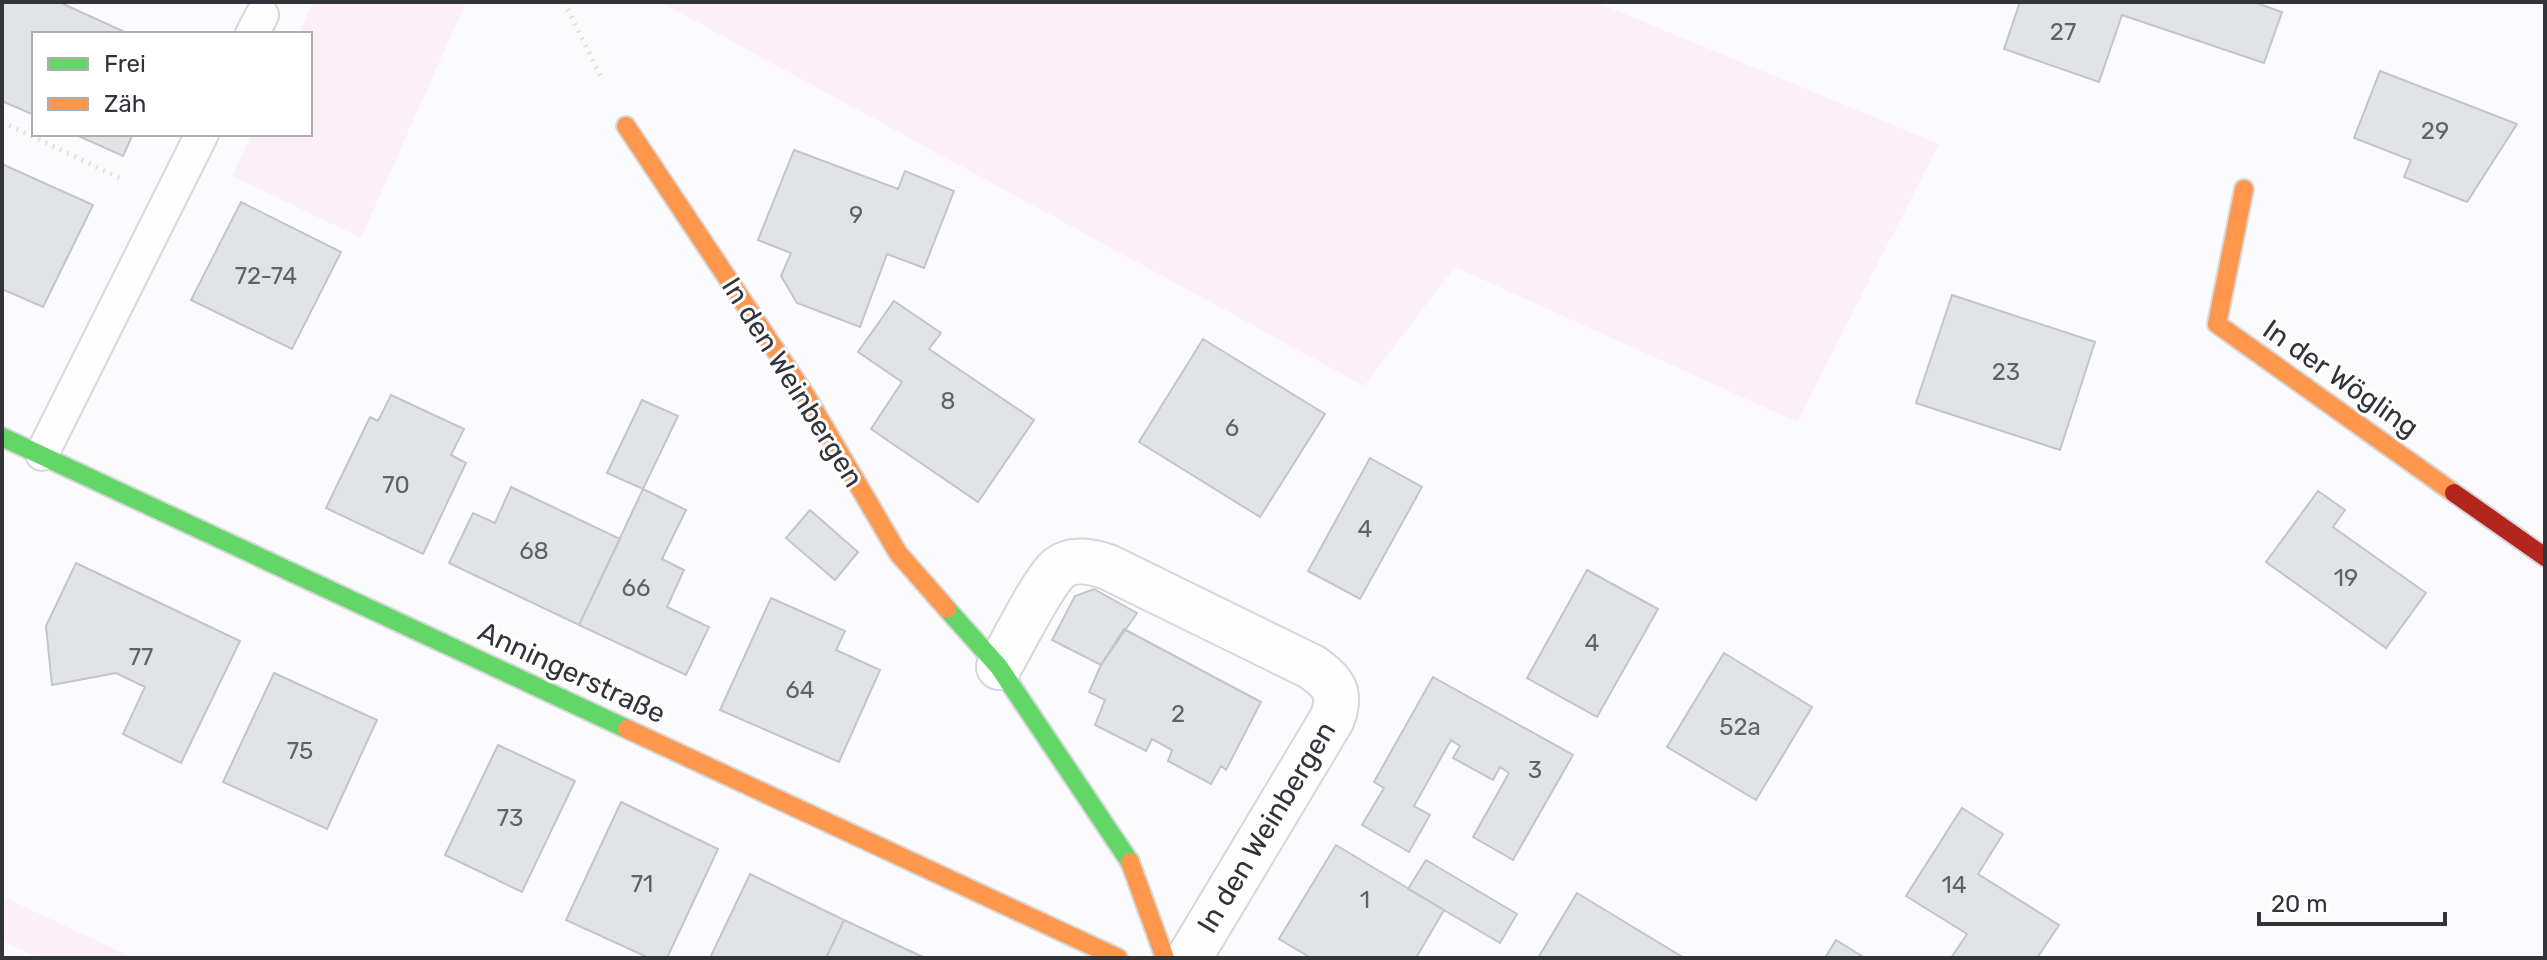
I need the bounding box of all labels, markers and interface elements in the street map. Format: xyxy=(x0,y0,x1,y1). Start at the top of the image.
house number: 27 xyxy=(2050,18,2076,46)
legend xyxy=(32,32,312,136)
text: Frei xyxy=(104,50,146,78)
text: Zäh xyxy=(104,90,146,118)
house number: 29 xyxy=(2421,117,2449,145)
house number: 9 xyxy=(849,201,863,229)
house number: 72-74 xyxy=(235,262,297,290)
street label: In den Weinbergen xyxy=(715,272,870,493)
street label: In der Wögling xyxy=(2257,313,2425,444)
house number: 23 xyxy=(1992,358,2020,386)
house number: 8 xyxy=(940,387,956,415)
house number: 6 xyxy=(1225,414,1239,442)
house number: 70 xyxy=(382,471,410,499)
house number: 4 xyxy=(1358,515,1373,543)
house number: 68 xyxy=(519,537,549,565)
house number: 19 xyxy=(2334,564,2358,592)
house number: 66 xyxy=(622,574,650,602)
street label: Anningerstraße xyxy=(473,615,671,730)
house number: 4 xyxy=(1585,629,1600,657)
house number: 77 xyxy=(129,643,153,671)
house number: 64 xyxy=(785,676,815,704)
house number: 2 xyxy=(1171,700,1185,728)
house number: 52a xyxy=(1719,713,1761,741)
street label: In den Weinbergen xyxy=(1190,716,1343,939)
house number: 75 xyxy=(287,737,313,765)
house number: 3 xyxy=(1528,756,1542,784)
house number: 73 xyxy=(497,804,523,832)
house number: 71 xyxy=(631,870,653,898)
house number: 14 xyxy=(1941,871,1967,899)
scale bar xyxy=(2259,876,2445,926)
house number: 1 xyxy=(1360,886,1370,914)
text: 20 m xyxy=(2271,890,2328,918)

